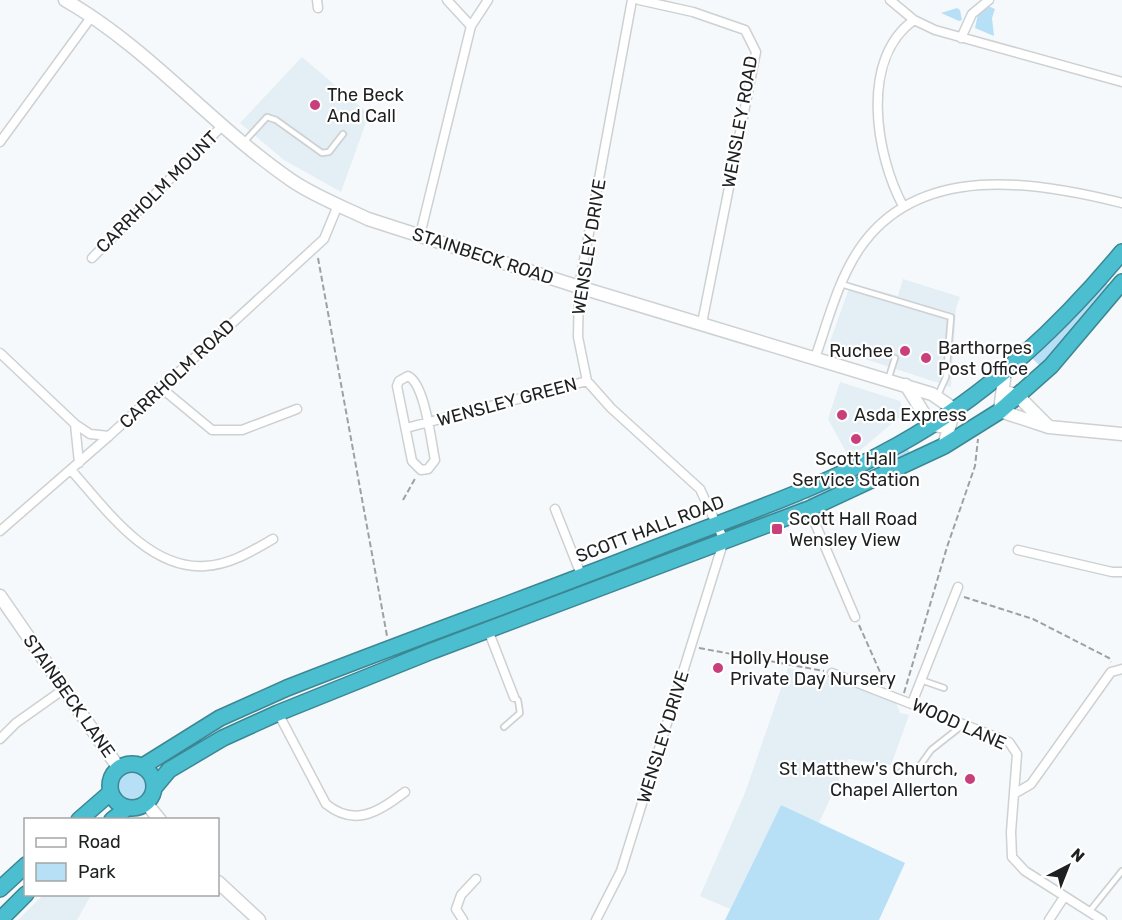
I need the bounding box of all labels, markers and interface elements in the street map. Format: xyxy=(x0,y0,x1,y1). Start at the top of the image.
street label: WENSLEY ROAD xyxy=(718,54,762,190)
place label: The Beck And Call xyxy=(327,84,405,127)
marker: The Beck And Call xyxy=(308,98,322,112)
street label: CARRHOLM MOUNT xyxy=(91,126,223,258)
street label: WENSLEY DRIVE xyxy=(567,177,611,317)
street label: STAINBECK ROAD xyxy=(409,223,557,289)
street label: CARRHOLM ROAD xyxy=(115,315,239,433)
place label: Barthorpes Post Office xyxy=(938,337,1032,380)
place label: Ruchee xyxy=(829,340,893,362)
marker: Ruchee xyxy=(898,344,912,358)
marker: Barthorpes Post Office xyxy=(919,351,933,365)
street label: WENSLEY GREEN xyxy=(435,373,579,431)
place label: Asda Express xyxy=(854,404,967,426)
marker: Asda Express xyxy=(835,408,849,422)
marker: Scott Hall Service Station xyxy=(849,432,863,446)
place label: Scott Hall Service Station xyxy=(792,448,920,491)
street label: SCOTT HALL ROAD xyxy=(573,491,727,567)
place label: Scott Hall Road Wensley View xyxy=(789,508,917,551)
marker: Scott Hall Road Wensley View xyxy=(770,522,784,536)
street label: STAINBECK LANE xyxy=(18,630,120,762)
place label: Holly House Private Day Nursery xyxy=(730,647,896,690)
marker: Holly House Private Day Nursery xyxy=(711,661,725,675)
street label: WENSLEY DRIVE xyxy=(632,668,694,806)
street label: WOOD LANE xyxy=(908,693,1010,755)
place label: St Matthew's Church, Chapel Allerton xyxy=(779,758,958,801)
marker: St Matthew's Church, Chapel Allerton xyxy=(963,772,977,786)
legend xyxy=(24,818,219,896)
text: Road xyxy=(78,831,121,853)
north arrow xyxy=(1038,836,1098,896)
text: N xyxy=(1067,844,1088,866)
text: Park xyxy=(78,861,116,883)

